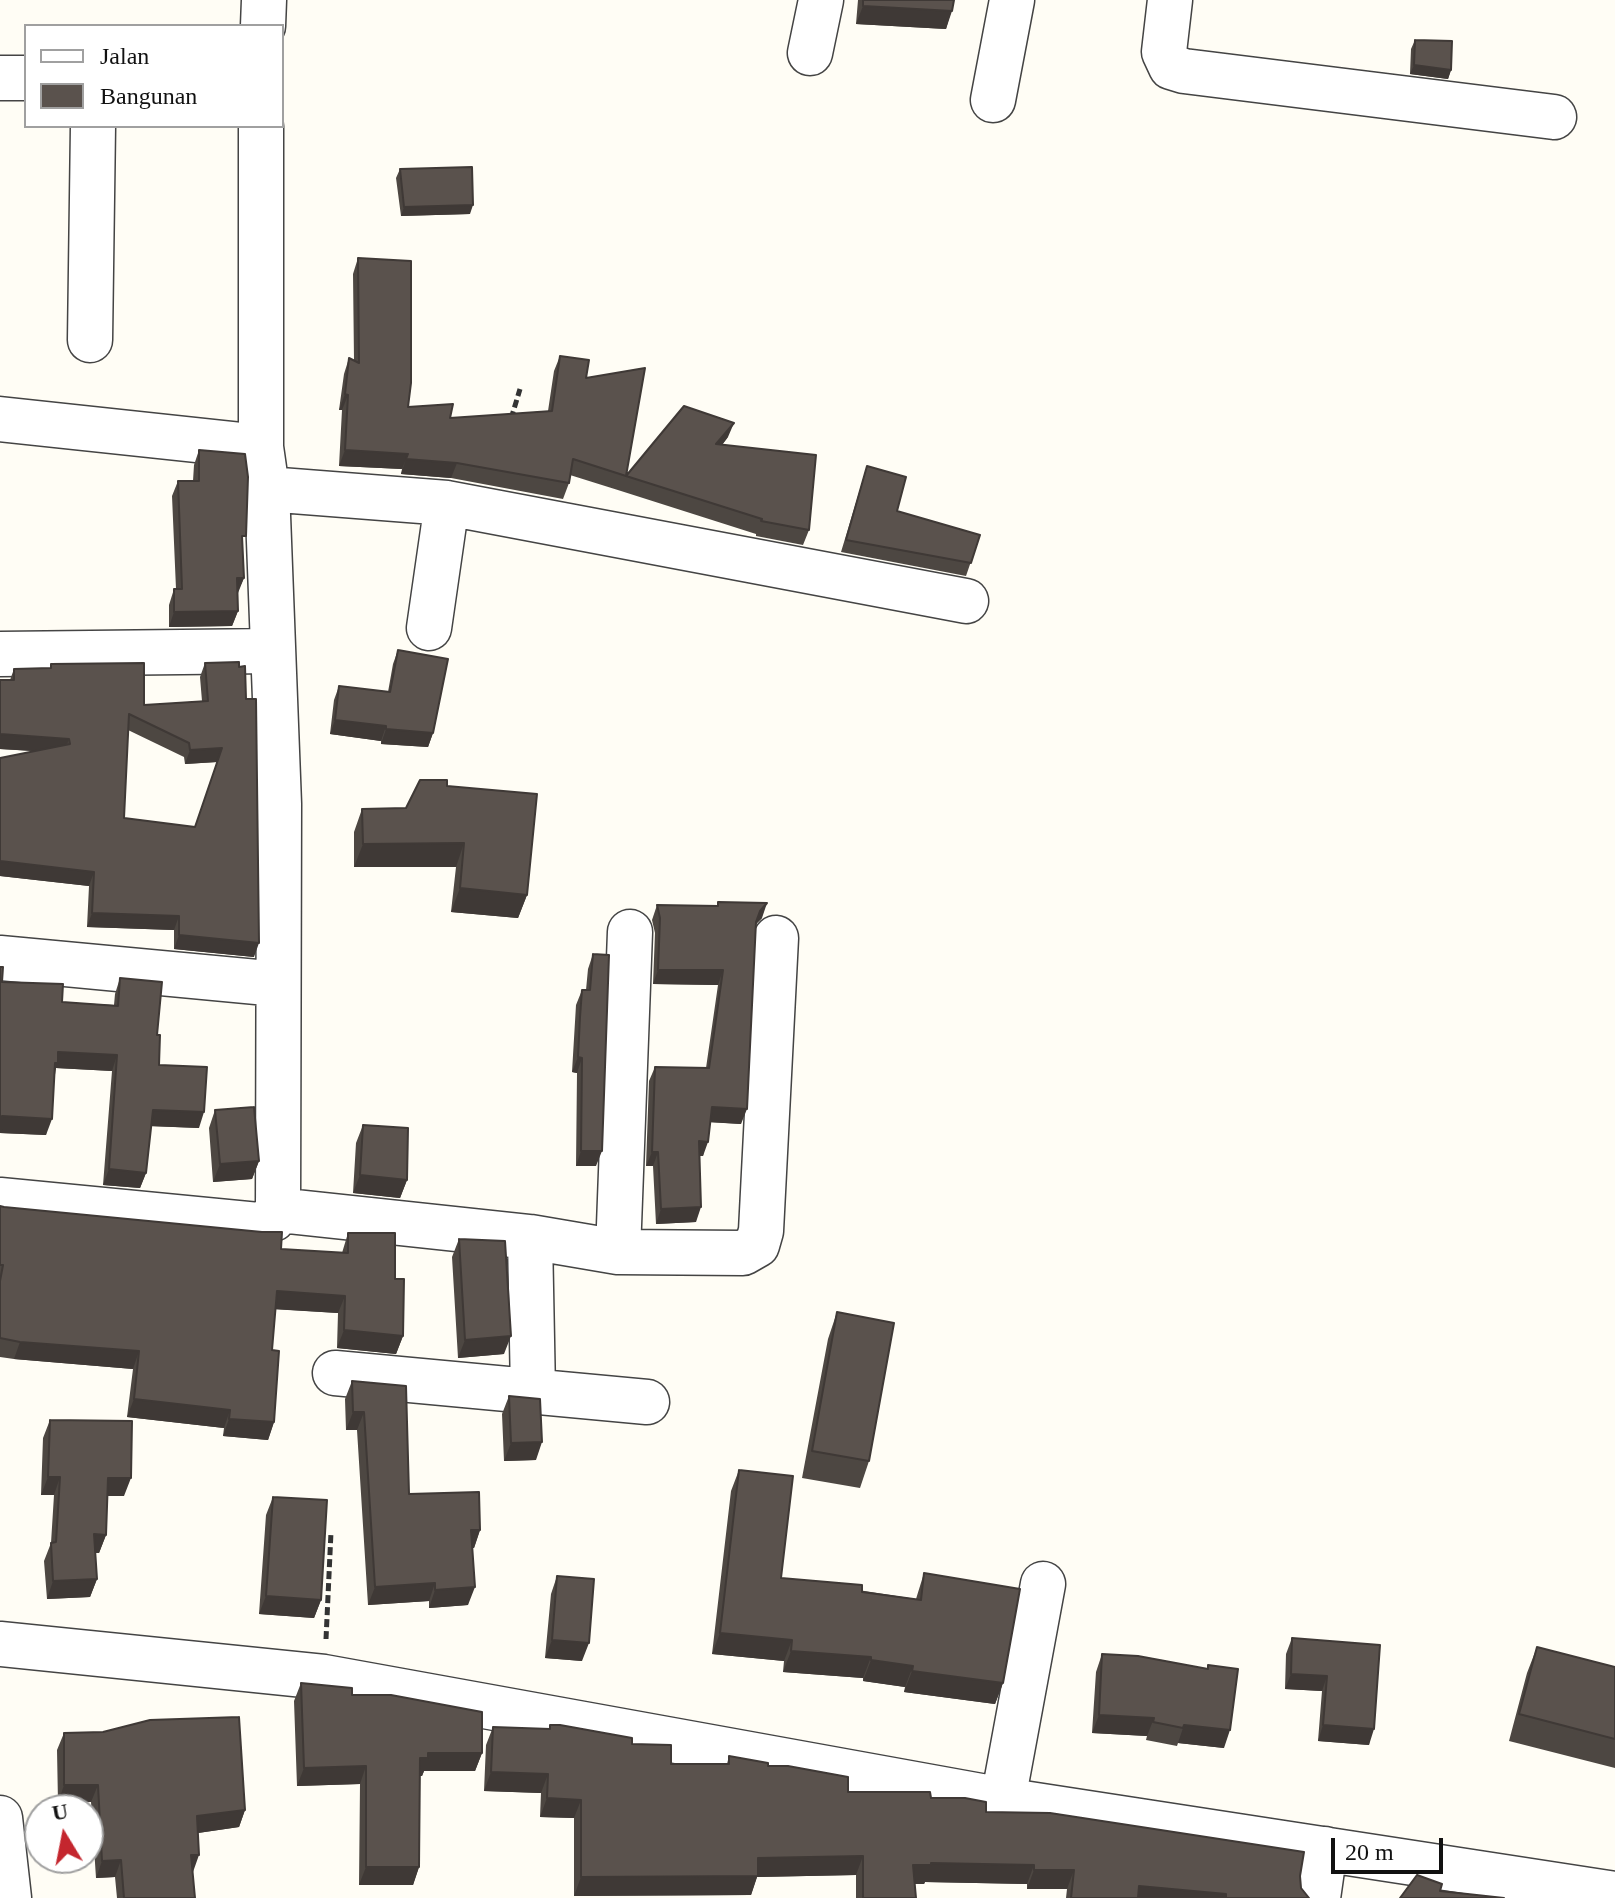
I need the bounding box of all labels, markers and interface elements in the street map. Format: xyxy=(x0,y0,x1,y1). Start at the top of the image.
legend xyxy=(24,24,284,128)
text: Jalan xyxy=(100,43,149,69)
text: Bangunan xyxy=(100,83,197,109)
north arrow xyxy=(24,1794,104,1874)
text: U xyxy=(50,1798,70,1826)
scale bar xyxy=(1335,1822,1447,1872)
text: 20 m xyxy=(1345,1839,1394,1865)

